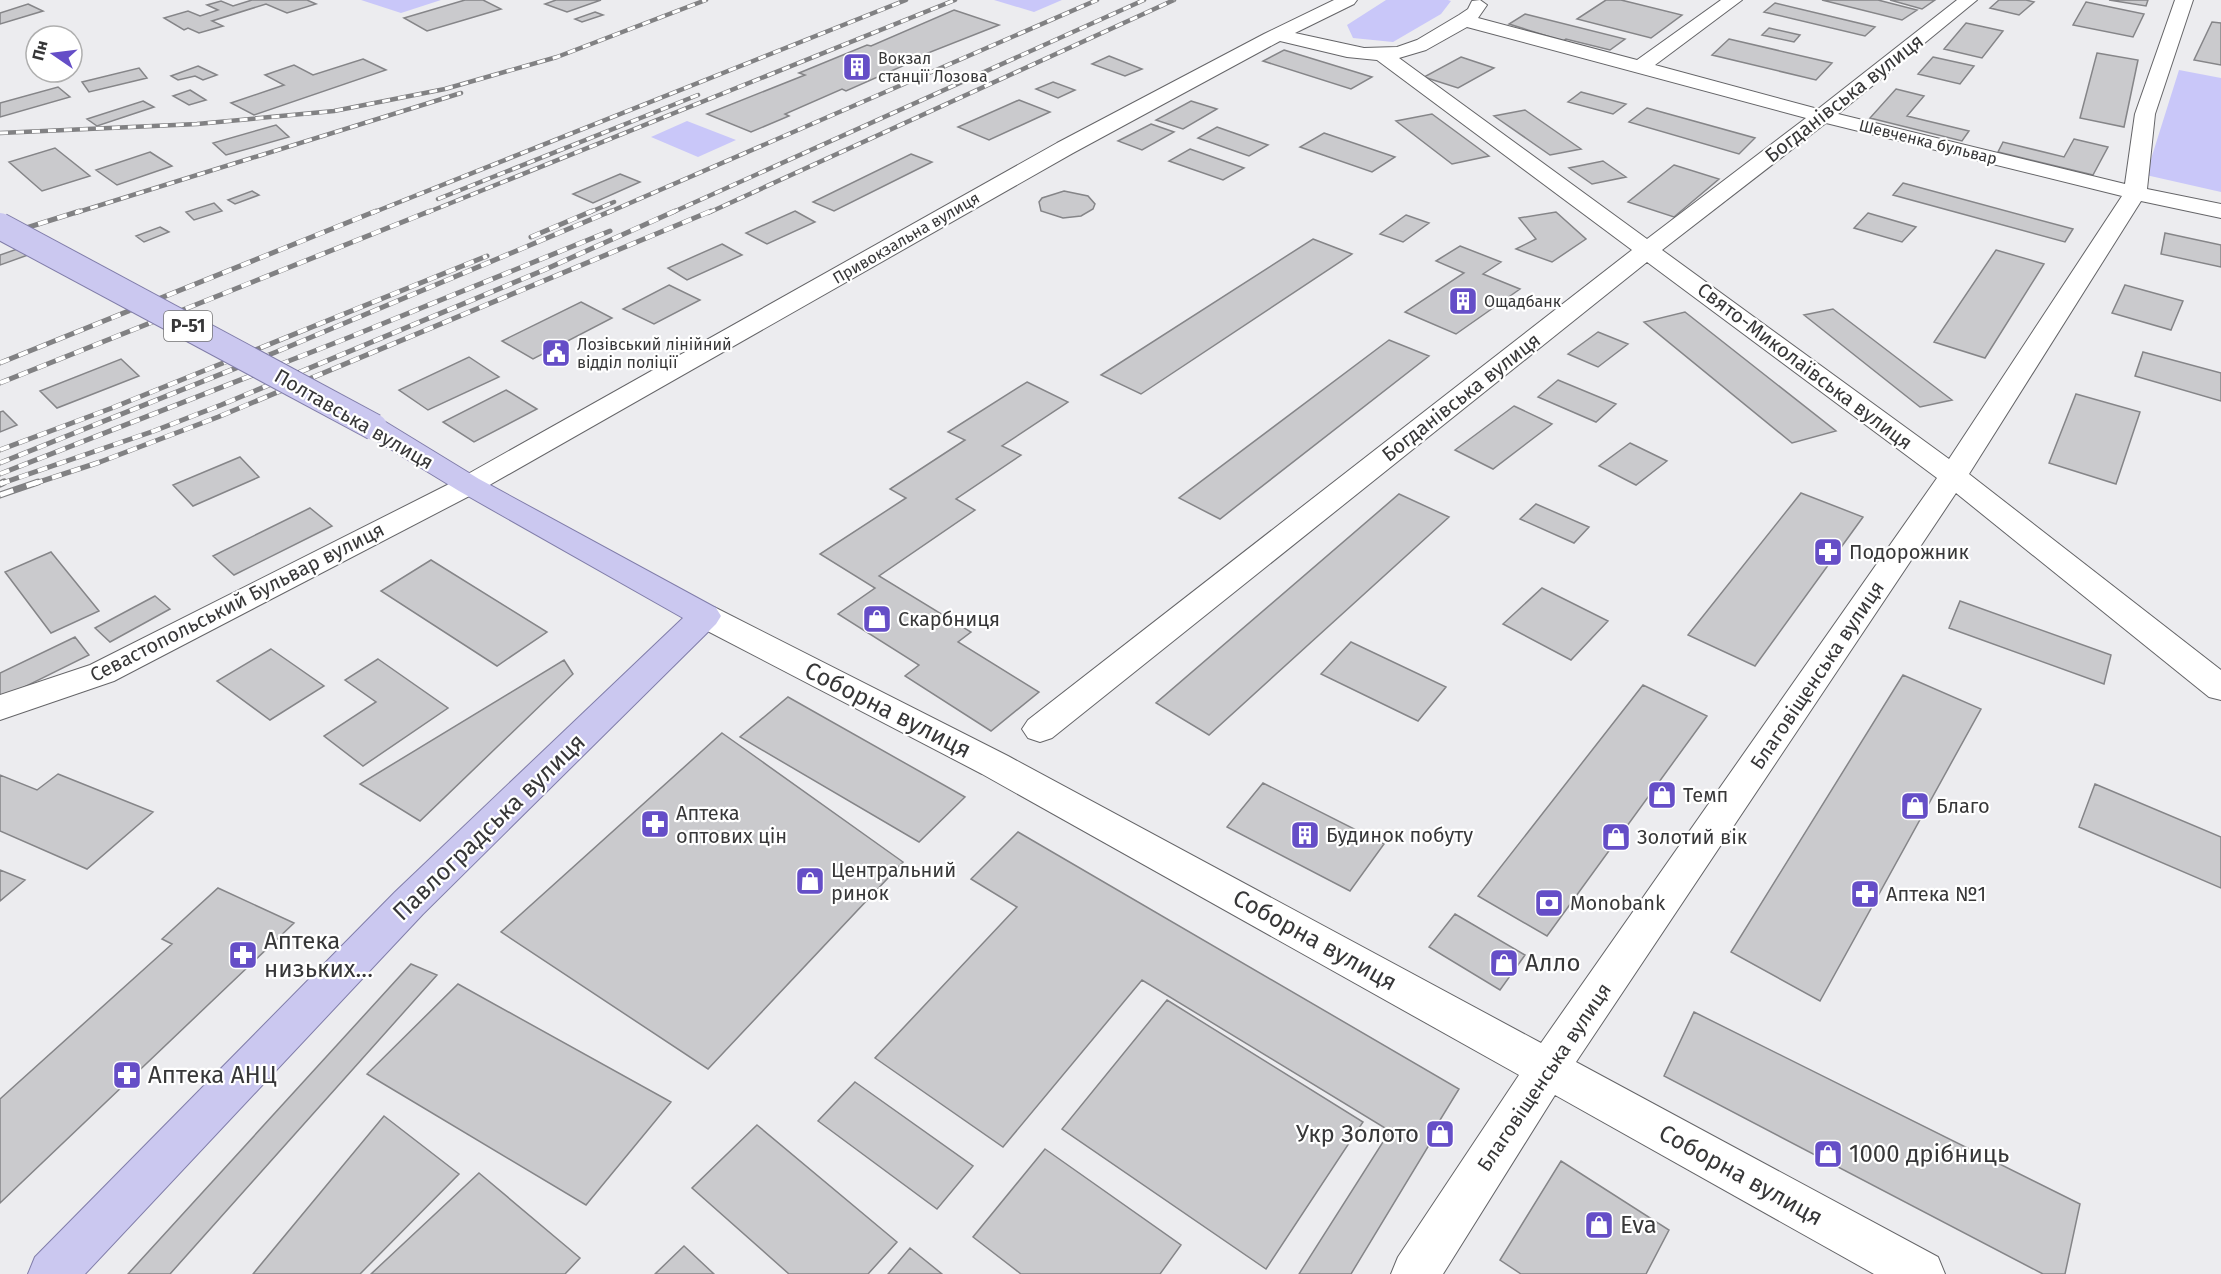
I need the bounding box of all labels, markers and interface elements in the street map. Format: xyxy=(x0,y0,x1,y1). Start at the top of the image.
north arrow xyxy=(24,24,84,84)
street label: Богданівська вулиця xyxy=(1760,29,1928,167)
text: Пн xyxy=(28,38,52,63)
place label: Вокзал станції Лозова xyxy=(878,49,988,86)
building icon: Вокзал станції Лозова xyxy=(841,51,873,83)
street label: Шевченка бульвар xyxy=(1857,116,1999,168)
street label: Привокзальна вулиця xyxy=(829,188,983,288)
street label: Свято-Миколаївська вулиця xyxy=(1693,277,1917,455)
building icon: Ощадбанк xyxy=(1447,285,1479,317)
place label: Ощадбанк xyxy=(1484,292,1562,311)
road number: Р-51 xyxy=(164,311,212,341)
street label: Богданівська вулиця xyxy=(1377,328,1545,466)
place label: Лозівський лінійний відділ поліції xyxy=(577,335,732,372)
public building icon: Лозівський лінійний відділ поліції xyxy=(540,337,572,369)
street label: Полтавська вулиця xyxy=(270,364,438,474)
street label: Севастопольський Бульвар вулиця xyxy=(86,517,388,687)
pharmacy icon: Подорожник xyxy=(1812,536,1844,568)
place label: Подорожник xyxy=(1849,540,1969,564)
street label: Благовіщенська вулиця xyxy=(1745,576,1889,774)
shop icon: Скарбниця xyxy=(861,603,893,635)
place label: Скарбниця xyxy=(898,607,1000,631)
street label: Соборна вулиця xyxy=(800,656,976,764)
street label: Павлоградська вулиця xyxy=(387,728,591,926)
shop icon: Темп xyxy=(1646,779,1678,811)
place label: Темп xyxy=(1683,783,1728,807)
shop icon: Благо xyxy=(1899,790,1931,822)
place label: Благо xyxy=(1936,794,1990,818)
place label: Аптека оптових цін xyxy=(676,801,787,848)
pharmacy icon: Аптека оптових цін xyxy=(639,808,671,840)
building icon: Будинок побуту xyxy=(1289,819,1321,851)
shop icon: Золотий вік xyxy=(1600,821,1632,853)
place label: Будинок побуту xyxy=(1326,823,1473,847)
place label: Золотий вік xyxy=(1637,825,1748,849)
place label: Центральний ринок xyxy=(831,858,956,905)
shop icon: Центральний ринок xyxy=(794,865,826,897)
pharmacy icon: Аптека №1 xyxy=(1849,878,1881,910)
place label: Аптека №1 xyxy=(1886,882,1986,906)
street label: Соборна вулиця xyxy=(1228,883,1402,997)
bank icon: Monobank xyxy=(1533,887,1565,919)
place label: Monobank xyxy=(1570,891,1666,915)
place label: Аптека низьких... xyxy=(264,927,373,983)
pharmacy icon: Аптека низьких... xyxy=(227,939,259,971)
shop icon: Алло xyxy=(1488,947,1520,979)
place label: Алло xyxy=(1525,949,1580,977)
street label: Благовіщенська вулиця xyxy=(1472,978,1616,1176)
pharmacy icon: Аптека АНЦ xyxy=(111,1059,143,1091)
place label: Аптека АНЦ xyxy=(148,1061,277,1089)
shop icon: Укр Золото xyxy=(1424,1118,1456,1150)
street label: Соборна вулиця xyxy=(1654,1118,1828,1232)
place label: Укр Золото xyxy=(1296,1120,1419,1148)
shop icon: 1000 дрібниць xyxy=(1812,1138,1844,1170)
place label: 1000 дрібниць xyxy=(1849,1140,2009,1168)
shop icon: Eva xyxy=(1583,1209,1615,1241)
place label: Eva xyxy=(1620,1211,1657,1239)

